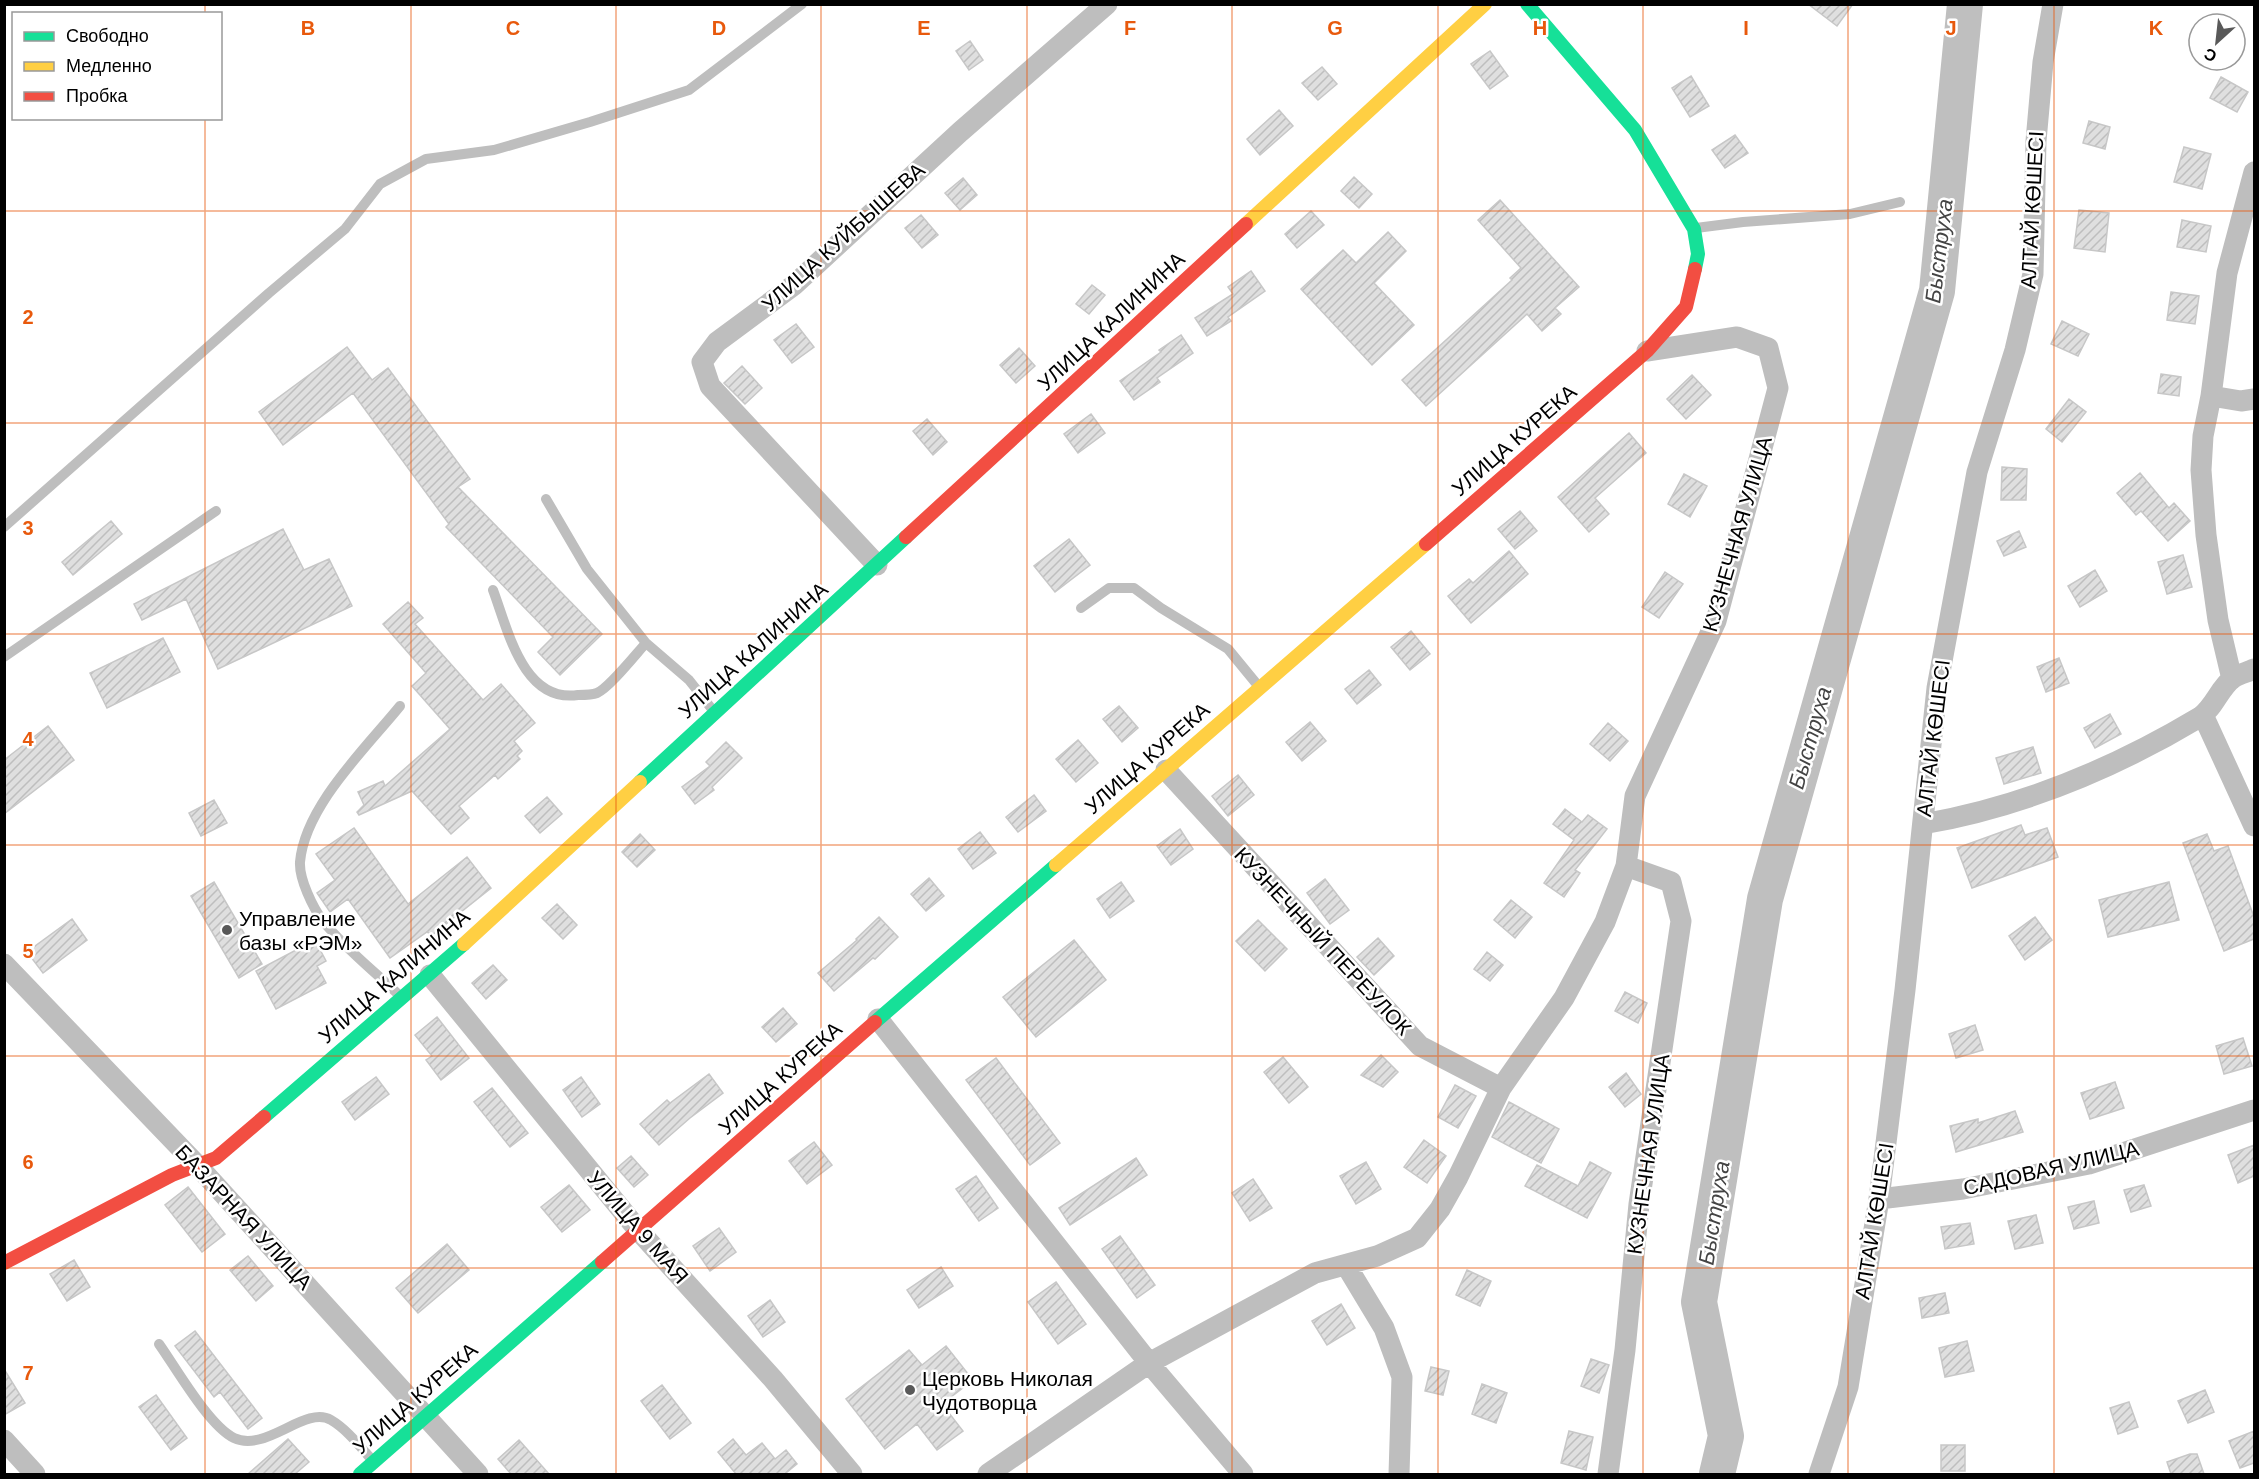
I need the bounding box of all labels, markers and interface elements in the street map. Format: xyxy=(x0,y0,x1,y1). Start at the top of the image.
legend xyxy=(12,12,222,120)
north arrow xyxy=(2187,12,2247,72)
text: B xyxy=(301,17,315,39)
text: C xyxy=(506,17,520,39)
text: D xyxy=(712,17,726,39)
text: E xyxy=(917,17,931,39)
text: F xyxy=(1124,17,1136,39)
text: G xyxy=(1327,17,1343,39)
text: H xyxy=(1533,17,1547,39)
text: I xyxy=(1743,17,1749,39)
text: J xyxy=(1945,17,1957,39)
text: K xyxy=(2149,17,2164,39)
text: Свободно xyxy=(66,26,149,46)
text: С xyxy=(2201,45,2219,65)
text: Медленно xyxy=(66,56,152,76)
text: Пробка xyxy=(66,86,129,106)
street label: АЛТАЙ КӨШЕСІ xyxy=(2016,130,2048,290)
street label: УЛИЦА КУЙБЫШЕВА xyxy=(757,158,929,316)
water label: Быструха xyxy=(1920,197,1958,305)
street label: УЛИЦА КАЛИНИНА xyxy=(1033,247,1189,395)
text: 2 xyxy=(22,306,34,328)
street label: УЛИЦА КУРЕКА xyxy=(1447,380,1581,500)
street label: КУЗНЕЧНАЯ УЛИЦА xyxy=(1698,434,1776,634)
text: 3 xyxy=(22,517,34,539)
street label: УЛИЦА КАЛИНИНА xyxy=(674,577,832,723)
street label: АЛТАЙ КӨШЕСІ xyxy=(1912,658,1954,818)
water label: Быструха xyxy=(1784,684,1836,792)
street label: УЛИЦА КУРЕКА xyxy=(1080,698,1214,818)
text: 4 xyxy=(22,728,34,750)
street label: КУЗНЕЧНЫЙ ПЕРЕУЛОК xyxy=(1230,842,1416,1040)
street label: УЛИЦА КАЛИНИНА xyxy=(314,904,474,1048)
place label: Управление базы «РЭМ» xyxy=(239,907,363,954)
marker: Управление базы «РЭМ» xyxy=(220,923,234,937)
text: 5 xyxy=(22,940,34,962)
street label: УЛИЦА КУРЕКА xyxy=(714,1017,846,1139)
street label: КУЗНЕЧНАЯ УЛИЦА xyxy=(1623,1052,1673,1256)
street label: САДОВАЯ УЛИЦА xyxy=(1961,1137,2141,1199)
street label: БАЗАРНАЯ УЛИЦА xyxy=(171,1140,317,1294)
street label: АЛТАЙ КӨШЕСІ xyxy=(1850,1141,1898,1301)
text: 6 xyxy=(22,1151,34,1173)
water label: Быструха xyxy=(1693,1159,1735,1267)
street label: УЛИЦА 9 МАЯ xyxy=(583,1166,693,1288)
street label: УЛИЦА КУРЕКА xyxy=(348,1338,482,1458)
text: 7 xyxy=(22,1362,34,1384)
place label: Церковь Николая Чудотворца xyxy=(922,1367,1093,1414)
marker: Церковь Николая Чудотворца xyxy=(903,1383,917,1397)

